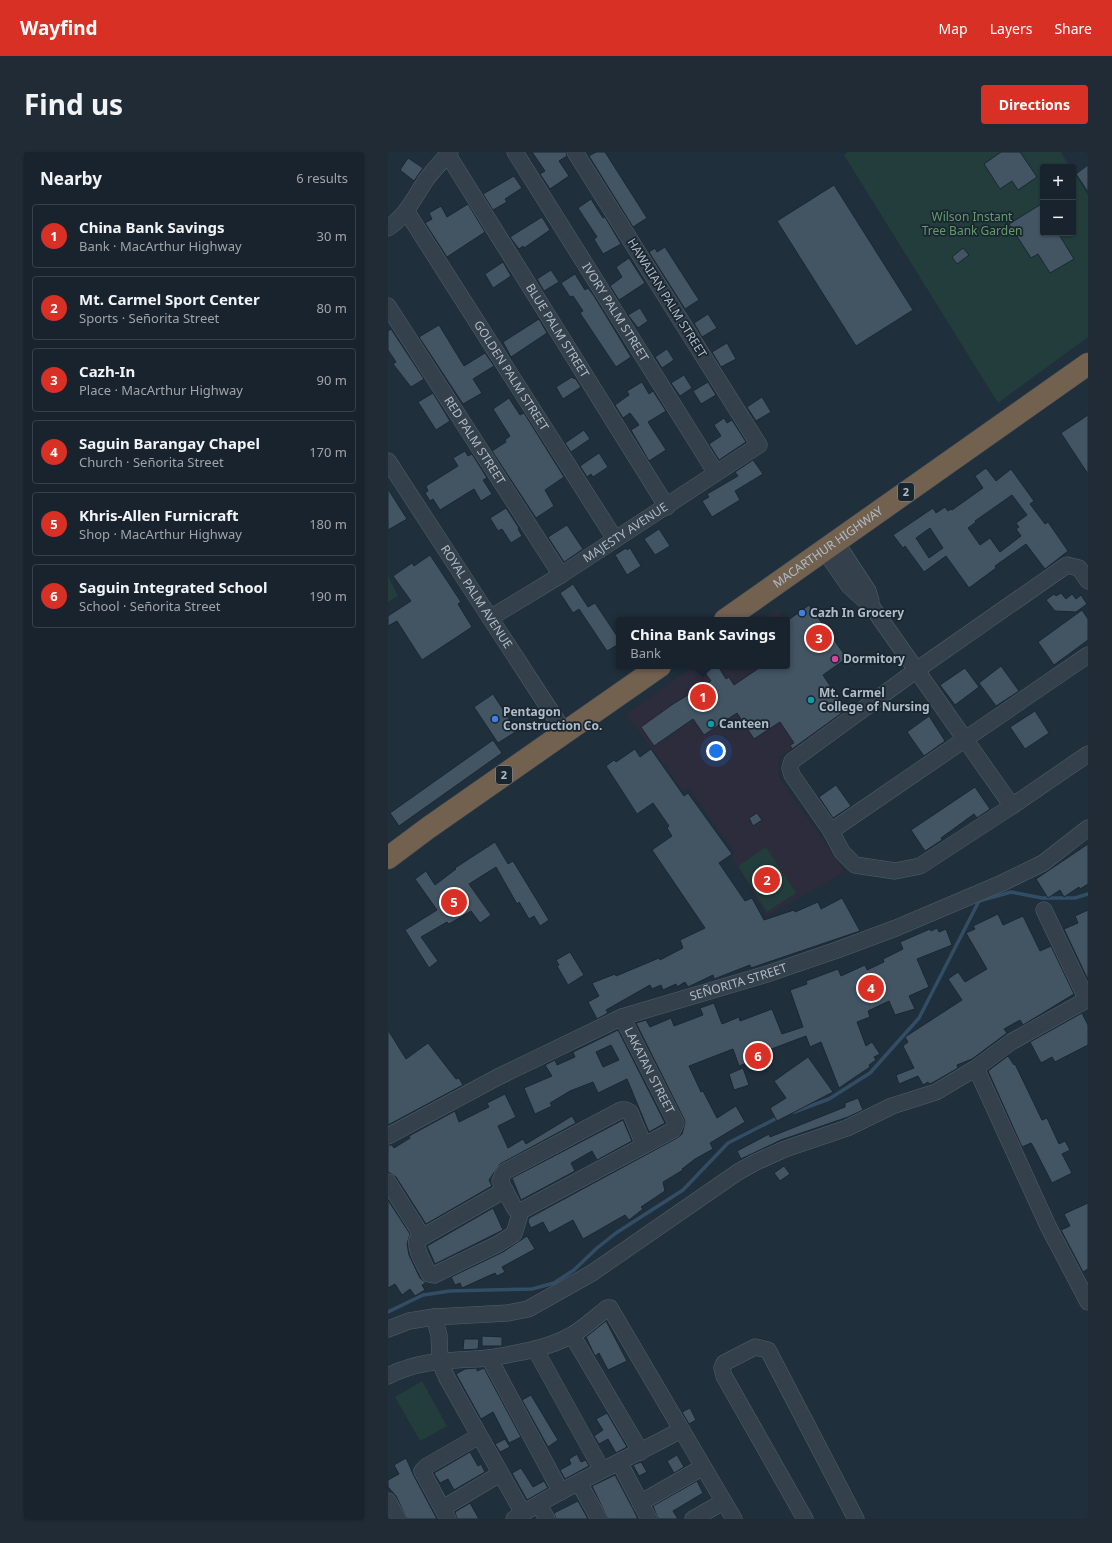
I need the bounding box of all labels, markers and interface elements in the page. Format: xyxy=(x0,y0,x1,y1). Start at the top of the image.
text: Wayfind xyxy=(20,15,98,41)
text: Map xyxy=(939,19,968,38)
text: Layers xyxy=(990,19,1032,38)
text: Share xyxy=(1054,19,1092,38)
text: Find us xyxy=(24,85,123,123)
button: Directions xyxy=(981,85,1088,124)
map controls xyxy=(1040,164,1076,236)
button: + xyxy=(1040,164,1076,200)
text: Nearby xyxy=(40,167,102,190)
text: 6 results xyxy=(296,169,348,187)
button: − xyxy=(1040,200,1076,236)
park label: Wilson Instant Tree Bank Garden xyxy=(922,208,1022,239)
text: China Bank Savings xyxy=(79,217,224,237)
text: 1 xyxy=(50,227,58,245)
text: 30 m xyxy=(317,227,347,245)
street label: HAWAIIAN PALM STREET xyxy=(624,235,711,361)
text: Bank · MacArthur Highway xyxy=(79,237,242,255)
street label: IVORY PALM STREET xyxy=(578,259,653,365)
street label: BLUE PALM STREET xyxy=(522,280,594,381)
text: Mt. Carmel Sport Center xyxy=(79,289,260,309)
text: 2 xyxy=(50,299,58,317)
text: 80 m xyxy=(317,299,347,317)
text: Sports · Señorita Street xyxy=(79,309,219,327)
street label: GOLDEN PALM STREET xyxy=(470,317,553,434)
text: Cazh-In xyxy=(79,361,135,381)
text: 3 xyxy=(50,371,58,389)
text: 90 m xyxy=(317,371,347,389)
text: Place · MacArthur Highway xyxy=(79,381,243,399)
street label: RED PALM STREET xyxy=(440,393,510,488)
text: Saguin Barangay Chapel xyxy=(79,433,260,453)
text: 4 xyxy=(50,443,58,461)
text: 170 m xyxy=(309,443,347,461)
text: Church · Señorita Street xyxy=(79,453,224,471)
road number: 2 xyxy=(898,483,914,501)
street label: MAJESTY AVENUE xyxy=(579,498,671,566)
street label: MACARTHUR HIGHWAY xyxy=(769,502,886,592)
text: Khris-Allen Furnicraft xyxy=(79,505,239,525)
text: 5 xyxy=(50,515,58,533)
text: 180 m xyxy=(309,515,347,533)
text: Shop · MacArthur Highway xyxy=(79,525,242,543)
street label: ROYAL PALM AVENUE xyxy=(437,541,517,652)
text: Saguin Integrated School xyxy=(79,577,267,597)
text: 6 xyxy=(50,587,58,605)
text: 190 m xyxy=(309,587,347,605)
text: School · Señorita Street xyxy=(79,597,221,615)
place label: Cazh In Grocery xyxy=(810,604,904,621)
marker: Cazh In Grocery xyxy=(797,608,807,618)
popup xyxy=(616,617,790,669)
pin: 3 xyxy=(806,623,832,653)
text: China Bank Savings xyxy=(630,624,776,644)
text: Bank xyxy=(630,644,661,662)
place label: Dormitory xyxy=(843,650,905,667)
marker: Dormitory xyxy=(830,654,840,664)
pin: 1 xyxy=(690,682,716,712)
place label: Mt. Carmel College of Nursing xyxy=(819,684,930,715)
marker: Mt. Carmel College of Nursing xyxy=(806,695,816,705)
place label: Pentagon Construction Co. xyxy=(503,703,602,734)
marker: Pentagon Construction Co. xyxy=(490,714,500,724)
place label: Canteen xyxy=(719,715,769,732)
marker: Canteen xyxy=(706,719,716,729)
your location xyxy=(706,741,726,761)
road number: 2 xyxy=(496,766,512,784)
pin: 2 xyxy=(754,865,780,895)
pin: 5 xyxy=(441,887,467,917)
street label: SEÑORITA STREET xyxy=(688,959,789,1004)
pin: 4 xyxy=(858,973,884,1003)
street label: LAKATAN STREET xyxy=(621,1024,679,1117)
pin: 6 xyxy=(745,1041,771,1071)

